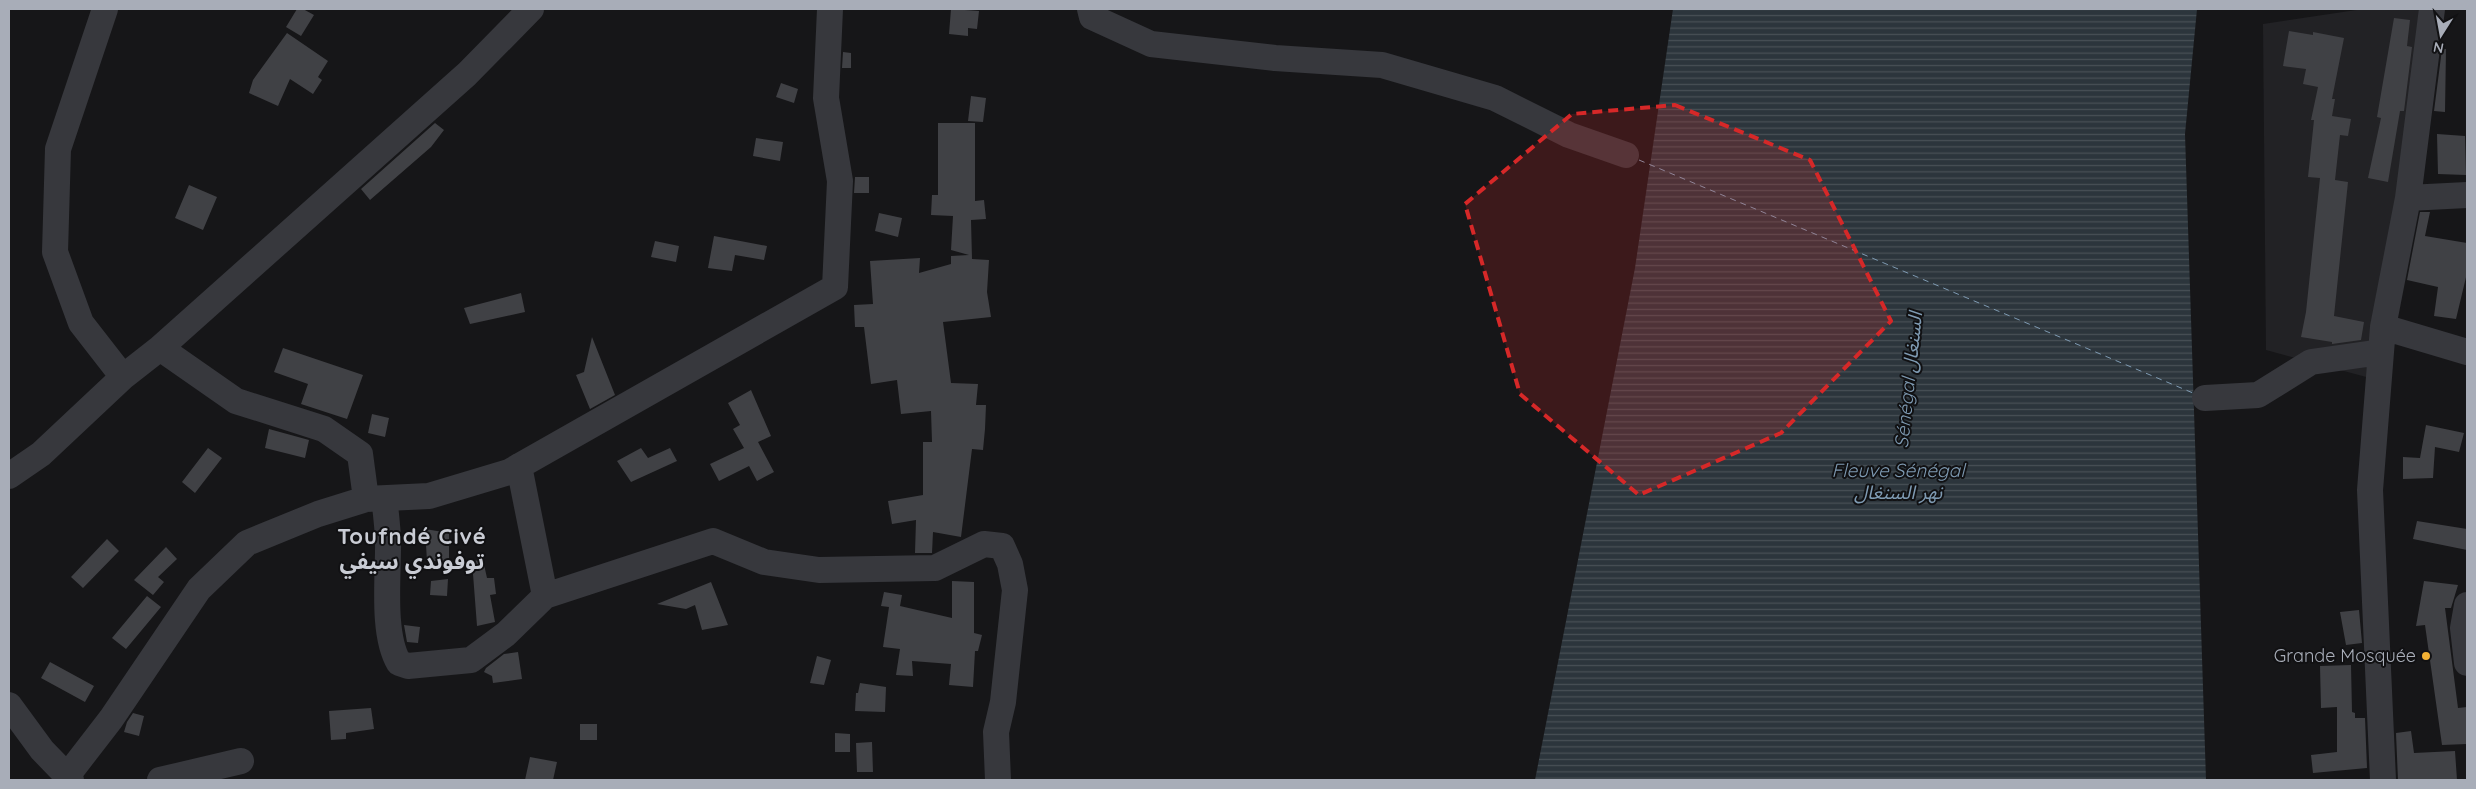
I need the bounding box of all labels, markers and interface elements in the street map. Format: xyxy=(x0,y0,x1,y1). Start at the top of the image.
north arrow xyxy=(2416,10,2466,60)
text: N xyxy=(2432,38,2445,58)
water label: Sénégal السنغال xyxy=(1889,308,1927,449)
water label: Fleuve Sénégal نهر السنغال xyxy=(1831,458,1967,504)
district label: Toufndé Civé توفوندي سيفي xyxy=(337,522,487,579)
place label: Grande Mosquée xyxy=(2274,644,2416,667)
marker: Grande Mosquée xyxy=(2420,650,2432,662)

